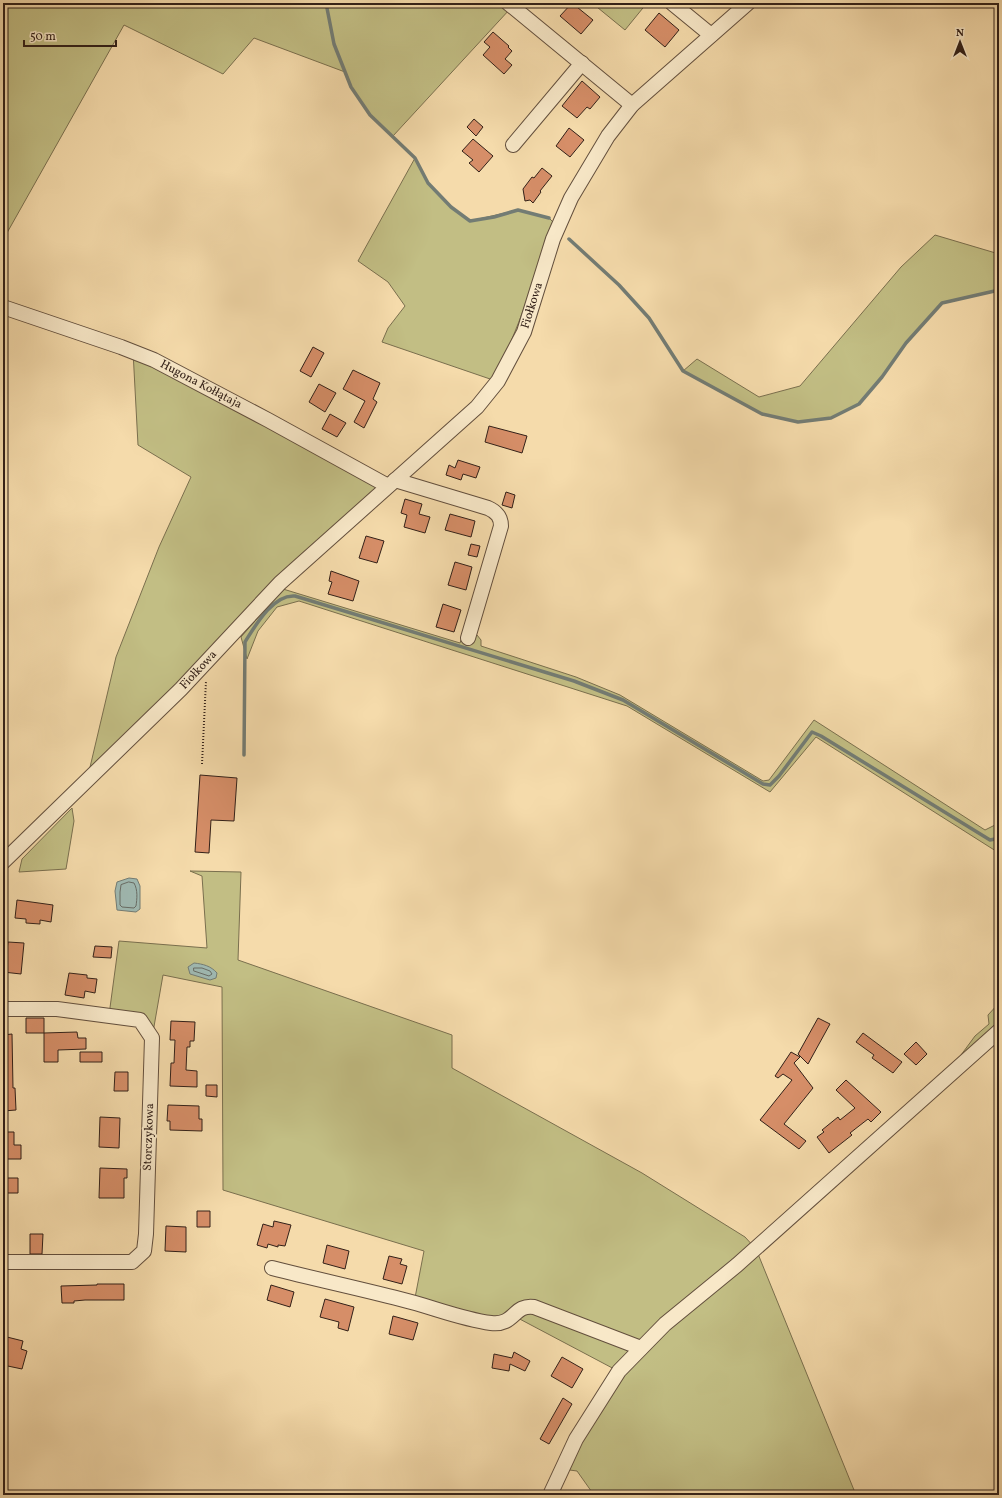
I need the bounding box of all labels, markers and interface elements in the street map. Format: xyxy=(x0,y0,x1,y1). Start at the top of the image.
scale bar xyxy=(24,22,116,48)
north arrow xyxy=(940,22,980,62)
text: N xyxy=(956,26,964,41)
text: 50 m xyxy=(30,29,56,45)
street label: Fiołkowa xyxy=(517,280,547,331)
street label: Hugona Kołłątaja xyxy=(157,357,245,413)
street label: Fiołkowa xyxy=(176,647,221,693)
street label: Storczykowa xyxy=(140,1103,158,1171)

